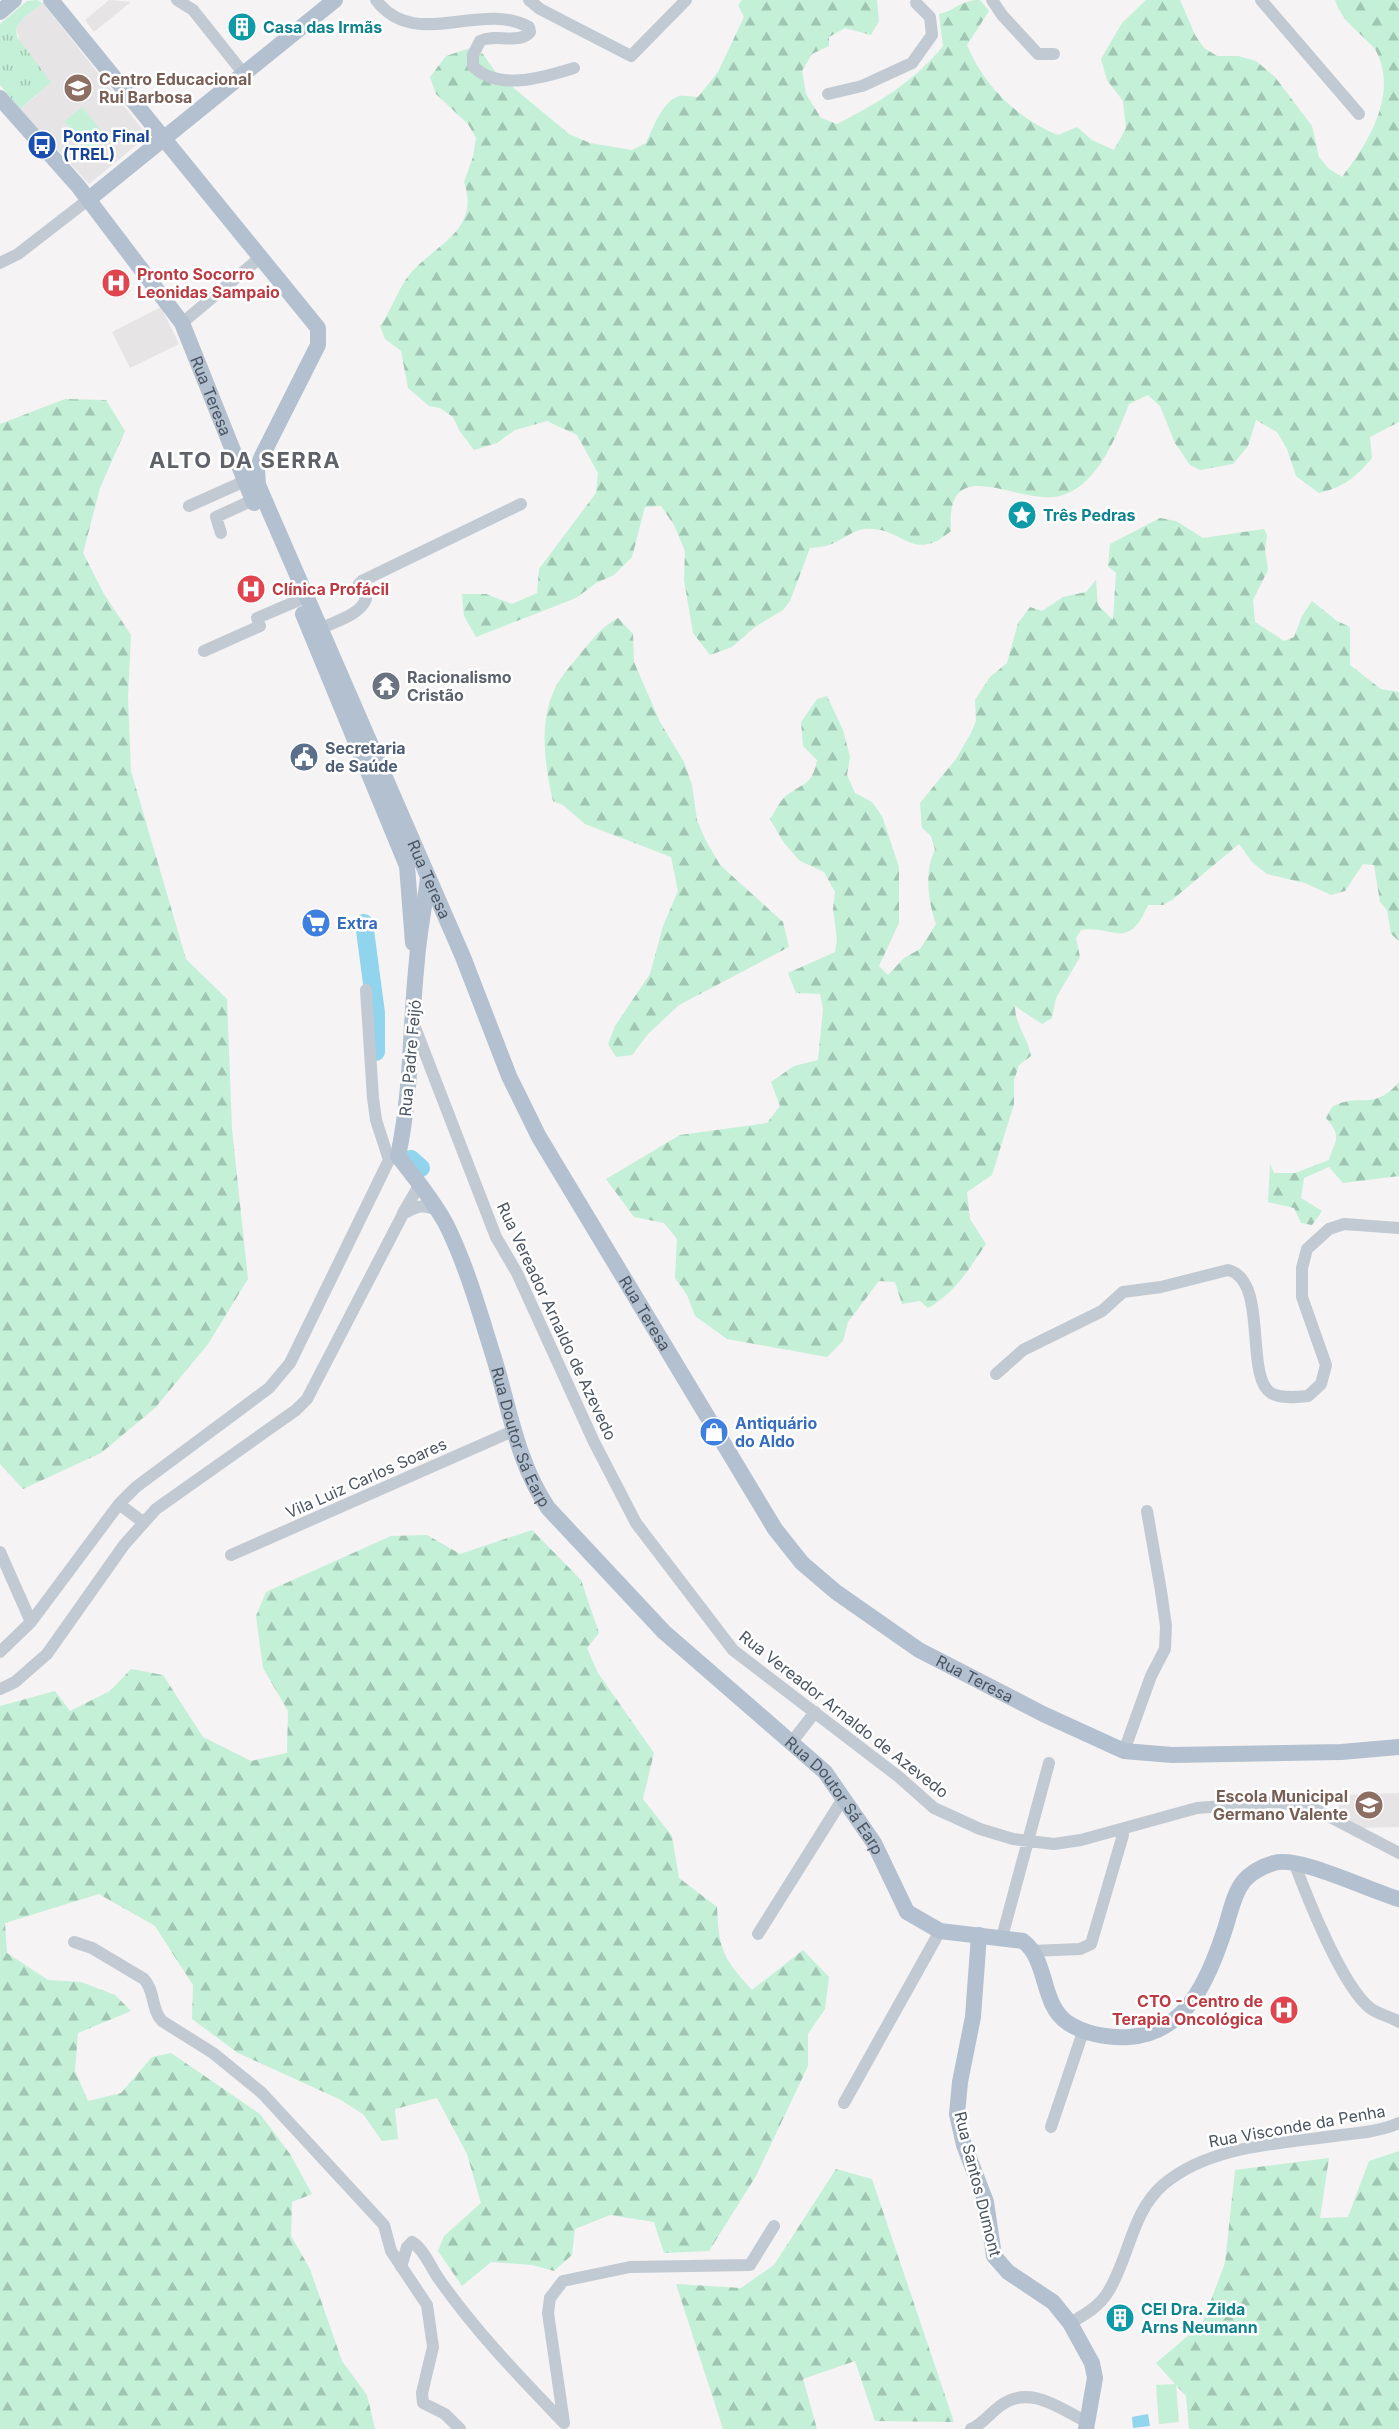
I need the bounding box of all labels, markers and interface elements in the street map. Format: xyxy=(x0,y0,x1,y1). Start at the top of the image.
building icon: Casa das Irmãs xyxy=(226,11,258,43)
place label: Casa das Irmãs xyxy=(263,17,382,37)
place label: Centro Educacional Rui Barbosa xyxy=(99,69,252,107)
school or university icon: Centro Educacional Rui Barbosa xyxy=(62,72,94,104)
place label: Ponto Final (TREL) xyxy=(63,126,150,164)
bus stop icon: Ponto Final (TREL) xyxy=(26,129,58,161)
place label: Pronto Socorro Leonidas Sampaio xyxy=(137,264,280,302)
hospital icon: Pronto Socorro Leonidas Sampaio xyxy=(100,267,132,299)
street label: Rua Teresa xyxy=(186,353,236,439)
district label: ALTO DA SERRA xyxy=(149,447,341,473)
place icon: Três Pedras xyxy=(1006,499,1038,531)
place label: Três Pedras xyxy=(1043,505,1136,525)
hospital icon: Clínica Profácil xyxy=(235,573,267,605)
place label: Clínica Profácil xyxy=(272,579,389,599)
place label: Racionalismo Cristão xyxy=(407,667,512,705)
temple icon: Racionalismo Cristão xyxy=(370,670,402,702)
place label: Secretaria de Saúde xyxy=(325,738,406,776)
public building icon: Secretaria de Saúde xyxy=(288,741,320,773)
street label: Rua Teresa xyxy=(403,837,455,922)
supermarket icon: Extra xyxy=(300,907,332,939)
place label: Extra xyxy=(337,913,378,933)
street label: Rua Padre Feijó xyxy=(395,999,425,1117)
street label: Rua Vereador Arnaldo de Azevedo xyxy=(493,1199,621,1443)
street label: Rua Teresa xyxy=(615,1272,675,1354)
street label: Rua Doutor Sá Earp xyxy=(487,1365,555,1511)
place label: Antiquário do Aldo xyxy=(735,1413,817,1451)
shop icon: Antiquário do Aldo xyxy=(698,1416,730,1448)
street label: Vila Luiz Carlos Soares xyxy=(283,1434,449,1522)
street label: Rua Vereador Arnaldo de Azevedo xyxy=(735,1626,953,1802)
street label: Rua Teresa xyxy=(933,1651,1017,1707)
street label: Rua Doutor Sá Earp xyxy=(781,1732,888,1858)
place label: Escola Municipal Germano Valente xyxy=(1213,1786,1348,1824)
school or university icon: Escola Municipal Germano Valente xyxy=(1353,1789,1385,1821)
place label: CTO - Centro de Terapia Oncológica xyxy=(1112,1991,1263,2029)
hospital icon: CTO - Centro de Terapia Oncológica xyxy=(1268,1994,1300,2026)
street label: Rua Visconde da Penha xyxy=(1207,2101,1387,2151)
street label: Rua Santos Dumont xyxy=(950,2109,1006,2259)
place label: CEI Dra. Zilda Arns Neumann xyxy=(1141,2299,1258,2337)
building icon: CEI Dra. Zilda Arns Neumann xyxy=(1104,2302,1136,2334)

